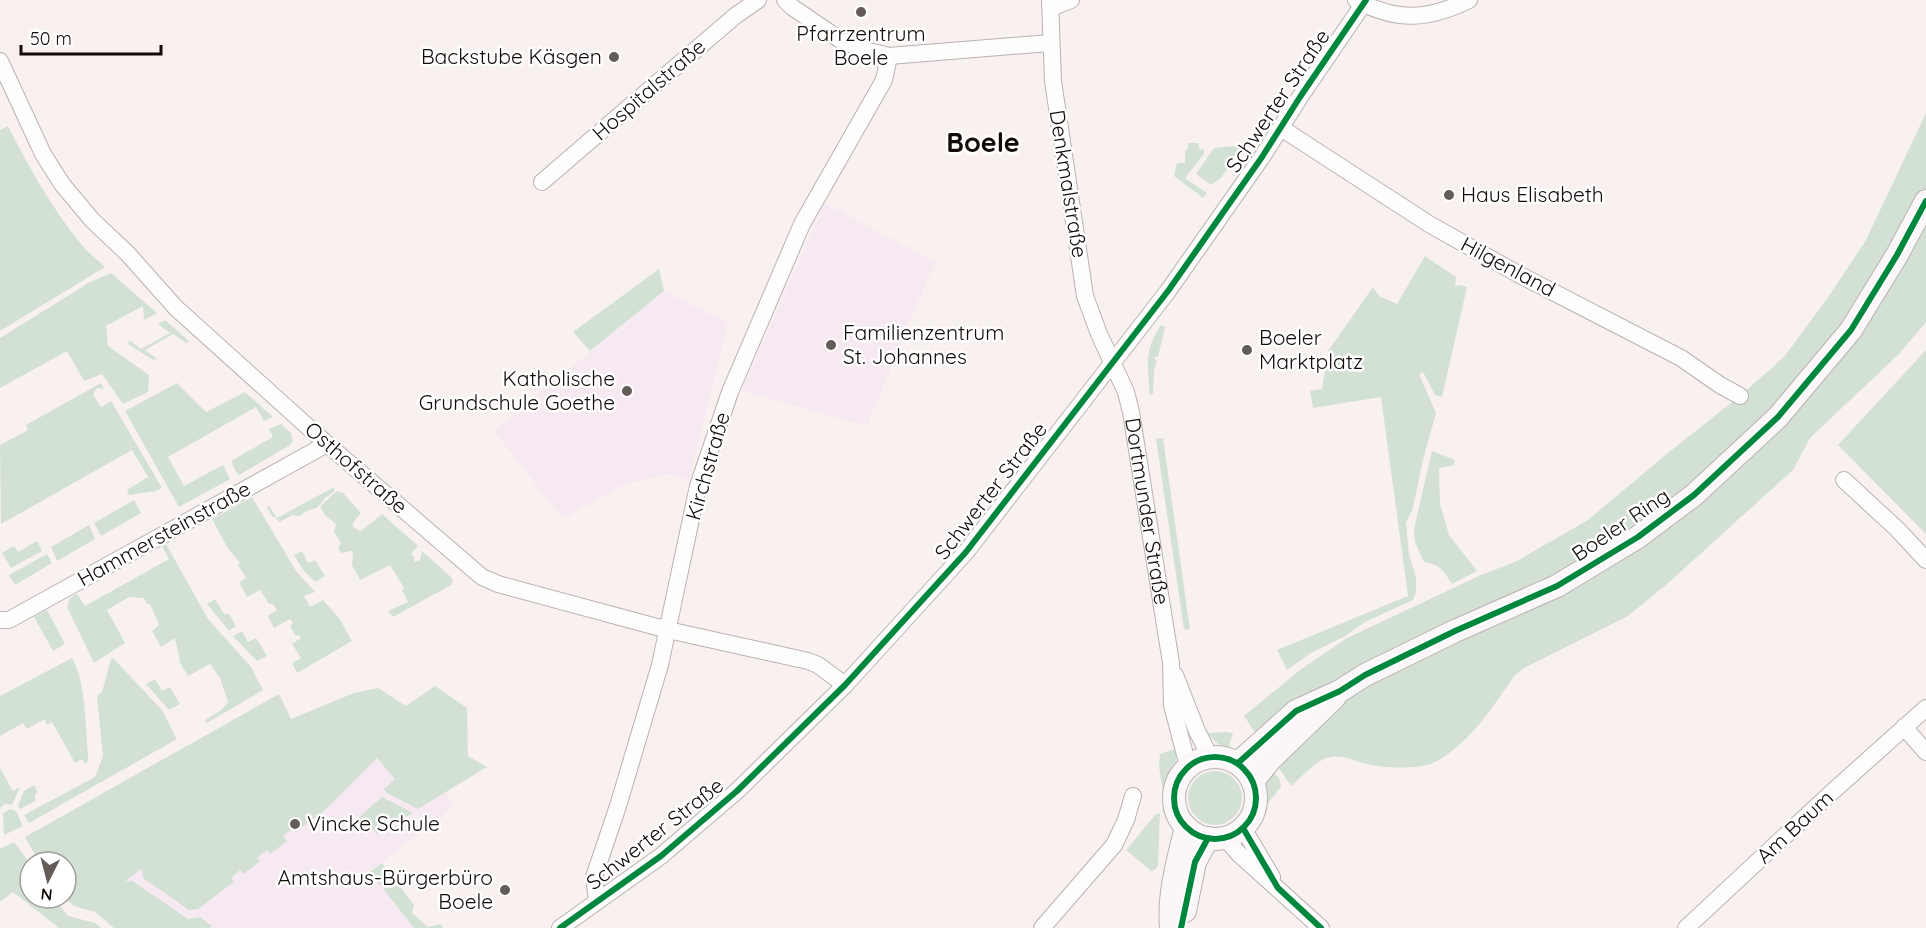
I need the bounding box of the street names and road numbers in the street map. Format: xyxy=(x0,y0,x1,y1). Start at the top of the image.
street label: Schwerter Straße xyxy=(1220,24,1335,177)
street label: Hospitalstraße xyxy=(586,33,710,146)
street label: Denkmalstraße xyxy=(1044,108,1094,260)
street label: Hilgenland xyxy=(1457,230,1560,302)
street label: Kirchstraße xyxy=(679,409,735,523)
street label: Osthofstraße xyxy=(300,416,413,519)
street label: Dortmunder Straße xyxy=(1120,416,1176,606)
street label: Schwerter Straße xyxy=(929,417,1052,564)
street label: Hammersteinstraße xyxy=(73,475,254,591)
street label: Boeler Ring xyxy=(1567,482,1674,566)
street label: Schwerter Straße xyxy=(581,772,728,895)
street label: Am Baum xyxy=(1750,784,1838,868)

